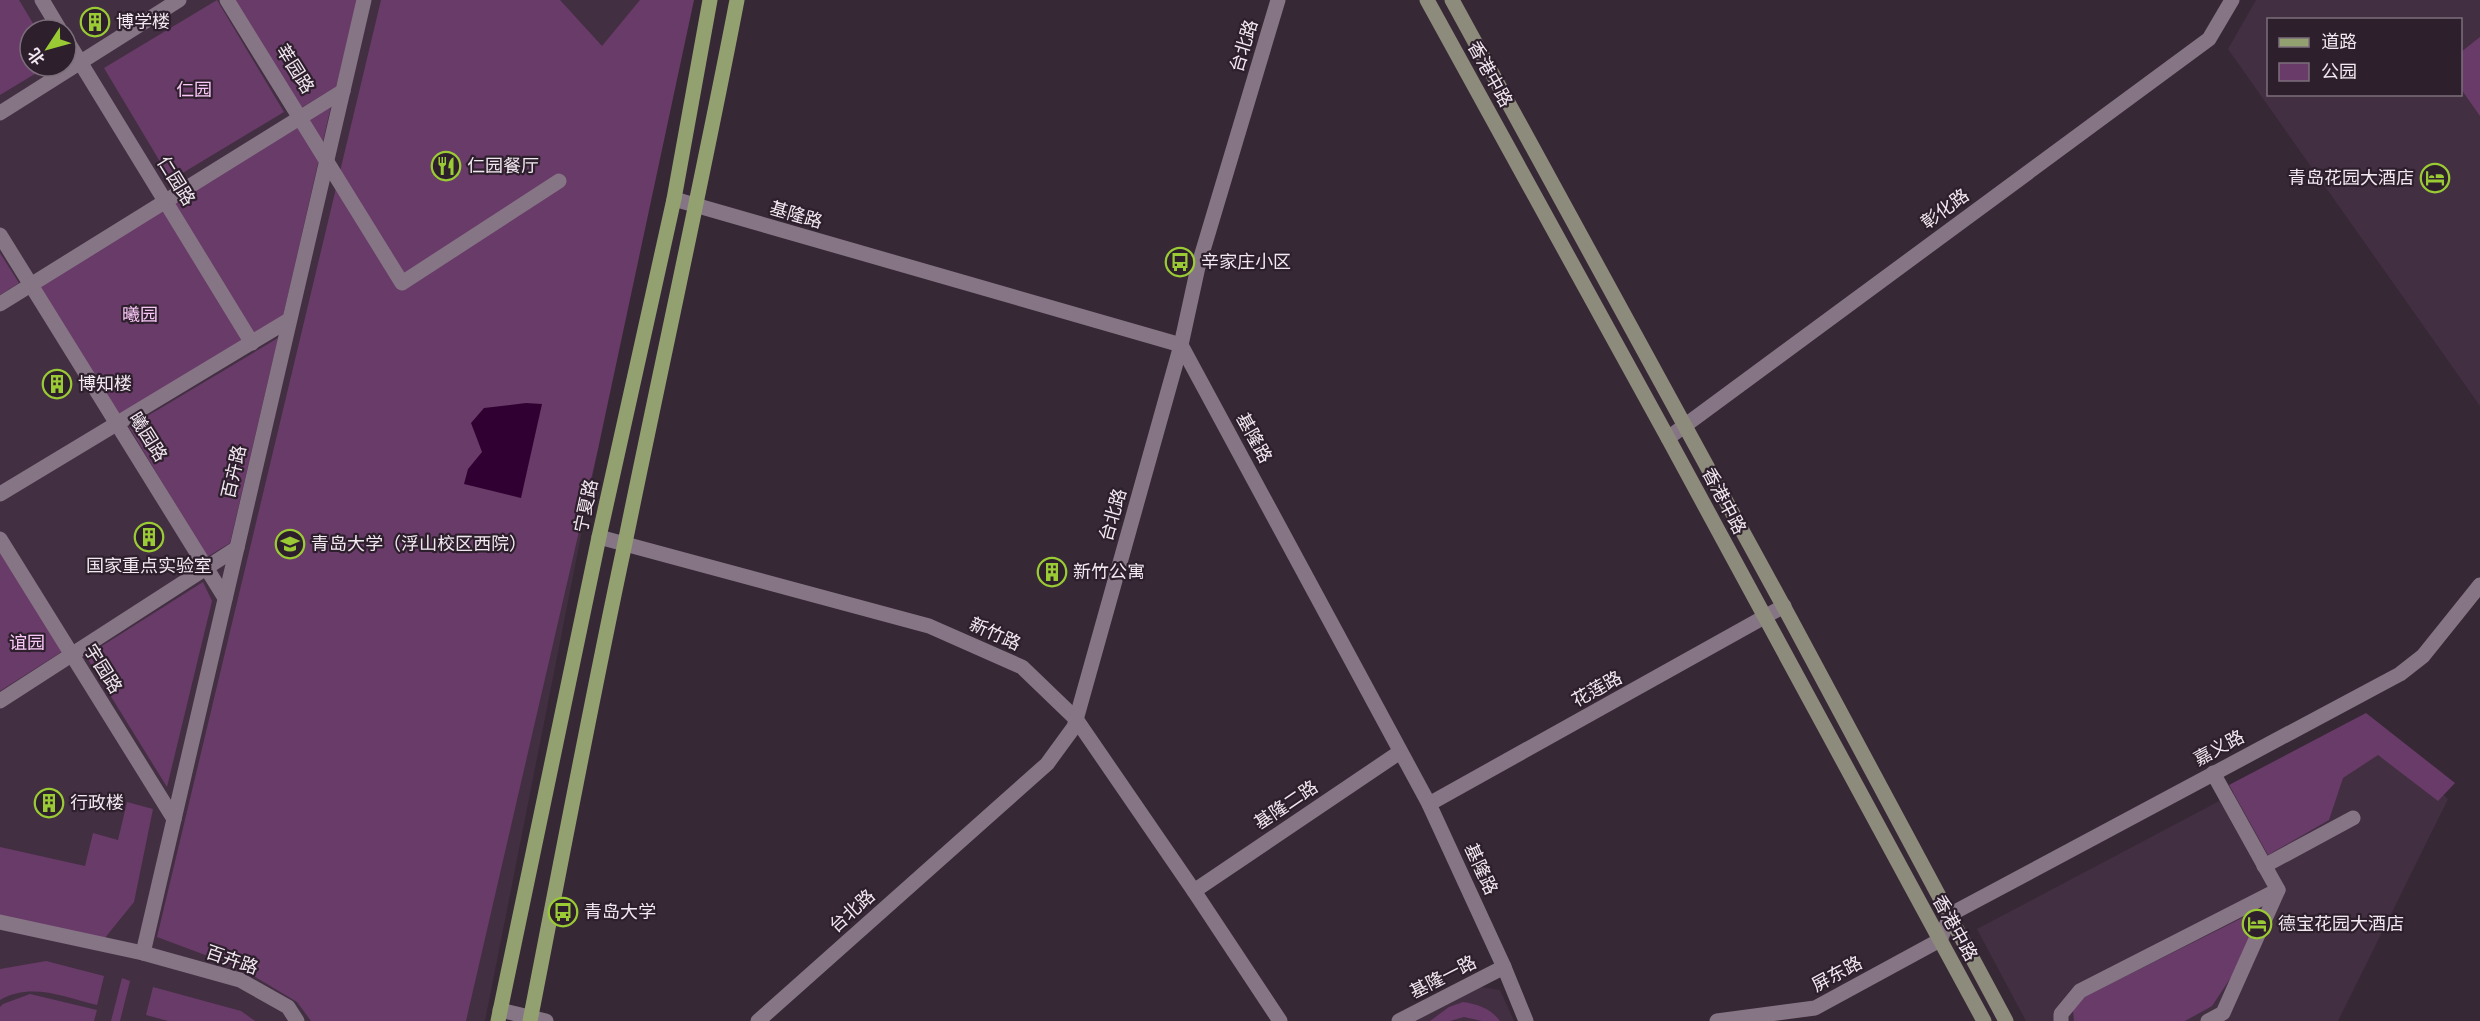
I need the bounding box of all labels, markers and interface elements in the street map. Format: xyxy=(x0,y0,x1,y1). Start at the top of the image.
building icon: 博学楼 xyxy=(79,6,111,38)
place label: 博学楼 xyxy=(116,12,170,33)
street label: 台北路 xyxy=(1227,17,1262,75)
north arrow xyxy=(18,18,78,78)
legend xyxy=(2267,18,2462,96)
text: 道路 xyxy=(2321,32,2357,53)
street label: 香港中路 xyxy=(1463,38,1516,111)
street label: 莘园路 xyxy=(271,41,318,98)
text: 北 xyxy=(25,44,49,68)
text: 公园 xyxy=(2321,62,2357,83)
park label: 仁园 xyxy=(176,80,212,101)
restaurant icon: 仁园餐厅 xyxy=(430,150,462,182)
street label: 仁园路 xyxy=(152,153,199,210)
place label: 仁园餐厅 xyxy=(467,156,539,177)
hotel icon: 青岛花园大酒店 xyxy=(2419,162,2451,194)
place label: 青岛花园大酒店 xyxy=(2288,168,2414,189)
street label: 彰化路 xyxy=(1917,185,1973,234)
street label: 基隆路 xyxy=(767,198,825,233)
bus stop icon: 辛家庄小区 xyxy=(1164,246,1196,278)
place label: 辛家庄小区 xyxy=(1201,252,1291,273)
park label: 曦园 xyxy=(122,305,158,326)
building icon: 博知楼 xyxy=(41,368,73,400)
place label: 博知楼 xyxy=(78,374,132,395)
street label: 曦园路 xyxy=(124,409,171,466)
street label: 基隆路 xyxy=(1231,410,1276,467)
street label: 百卉路 xyxy=(218,443,251,501)
street label: 香港中路 xyxy=(1697,465,1750,538)
street label: 宁夏路 xyxy=(571,478,602,535)
street label: 台北路 xyxy=(1096,486,1131,544)
building icon: 国家重点实验室 xyxy=(133,521,165,553)
school or university icon: 青岛大学（浮山校区西院） xyxy=(274,528,306,560)
place label: 青岛大学（浮山校区西院） xyxy=(311,534,527,555)
place label: 国家重点实验室 xyxy=(86,556,212,577)
building icon: 新竹公寓 xyxy=(1036,556,1068,588)
place label: 新竹公寓 xyxy=(1073,562,1145,583)
street label: 新竹路 xyxy=(966,614,1024,655)
park label: 谊园 xyxy=(9,633,45,654)
street label: 宇园路 xyxy=(79,641,126,698)
street label: 花莲路 xyxy=(1569,667,1626,712)
street label: 嘉义路 xyxy=(2190,726,2248,770)
street label: 基隆二路 xyxy=(1251,777,1322,834)
building icon: 行政楼 xyxy=(33,787,65,819)
place label: 行政楼 xyxy=(70,793,124,814)
street label: 基隆路 xyxy=(1460,840,1501,898)
street label: 台北路 xyxy=(825,886,879,937)
street label: 香港中路 xyxy=(1928,892,1981,965)
bus stop icon: 青岛大学 xyxy=(547,896,579,928)
place label: 青岛大学 xyxy=(584,902,656,923)
hotel icon: 德宝花园大酒店 xyxy=(2241,908,2273,940)
place label: 德宝花园大酒店 xyxy=(2278,914,2404,935)
street label: 百卉路 xyxy=(203,942,261,979)
street label: 基隆一路 xyxy=(1406,952,1480,1003)
street label: 屏东路 xyxy=(1808,952,1866,996)

